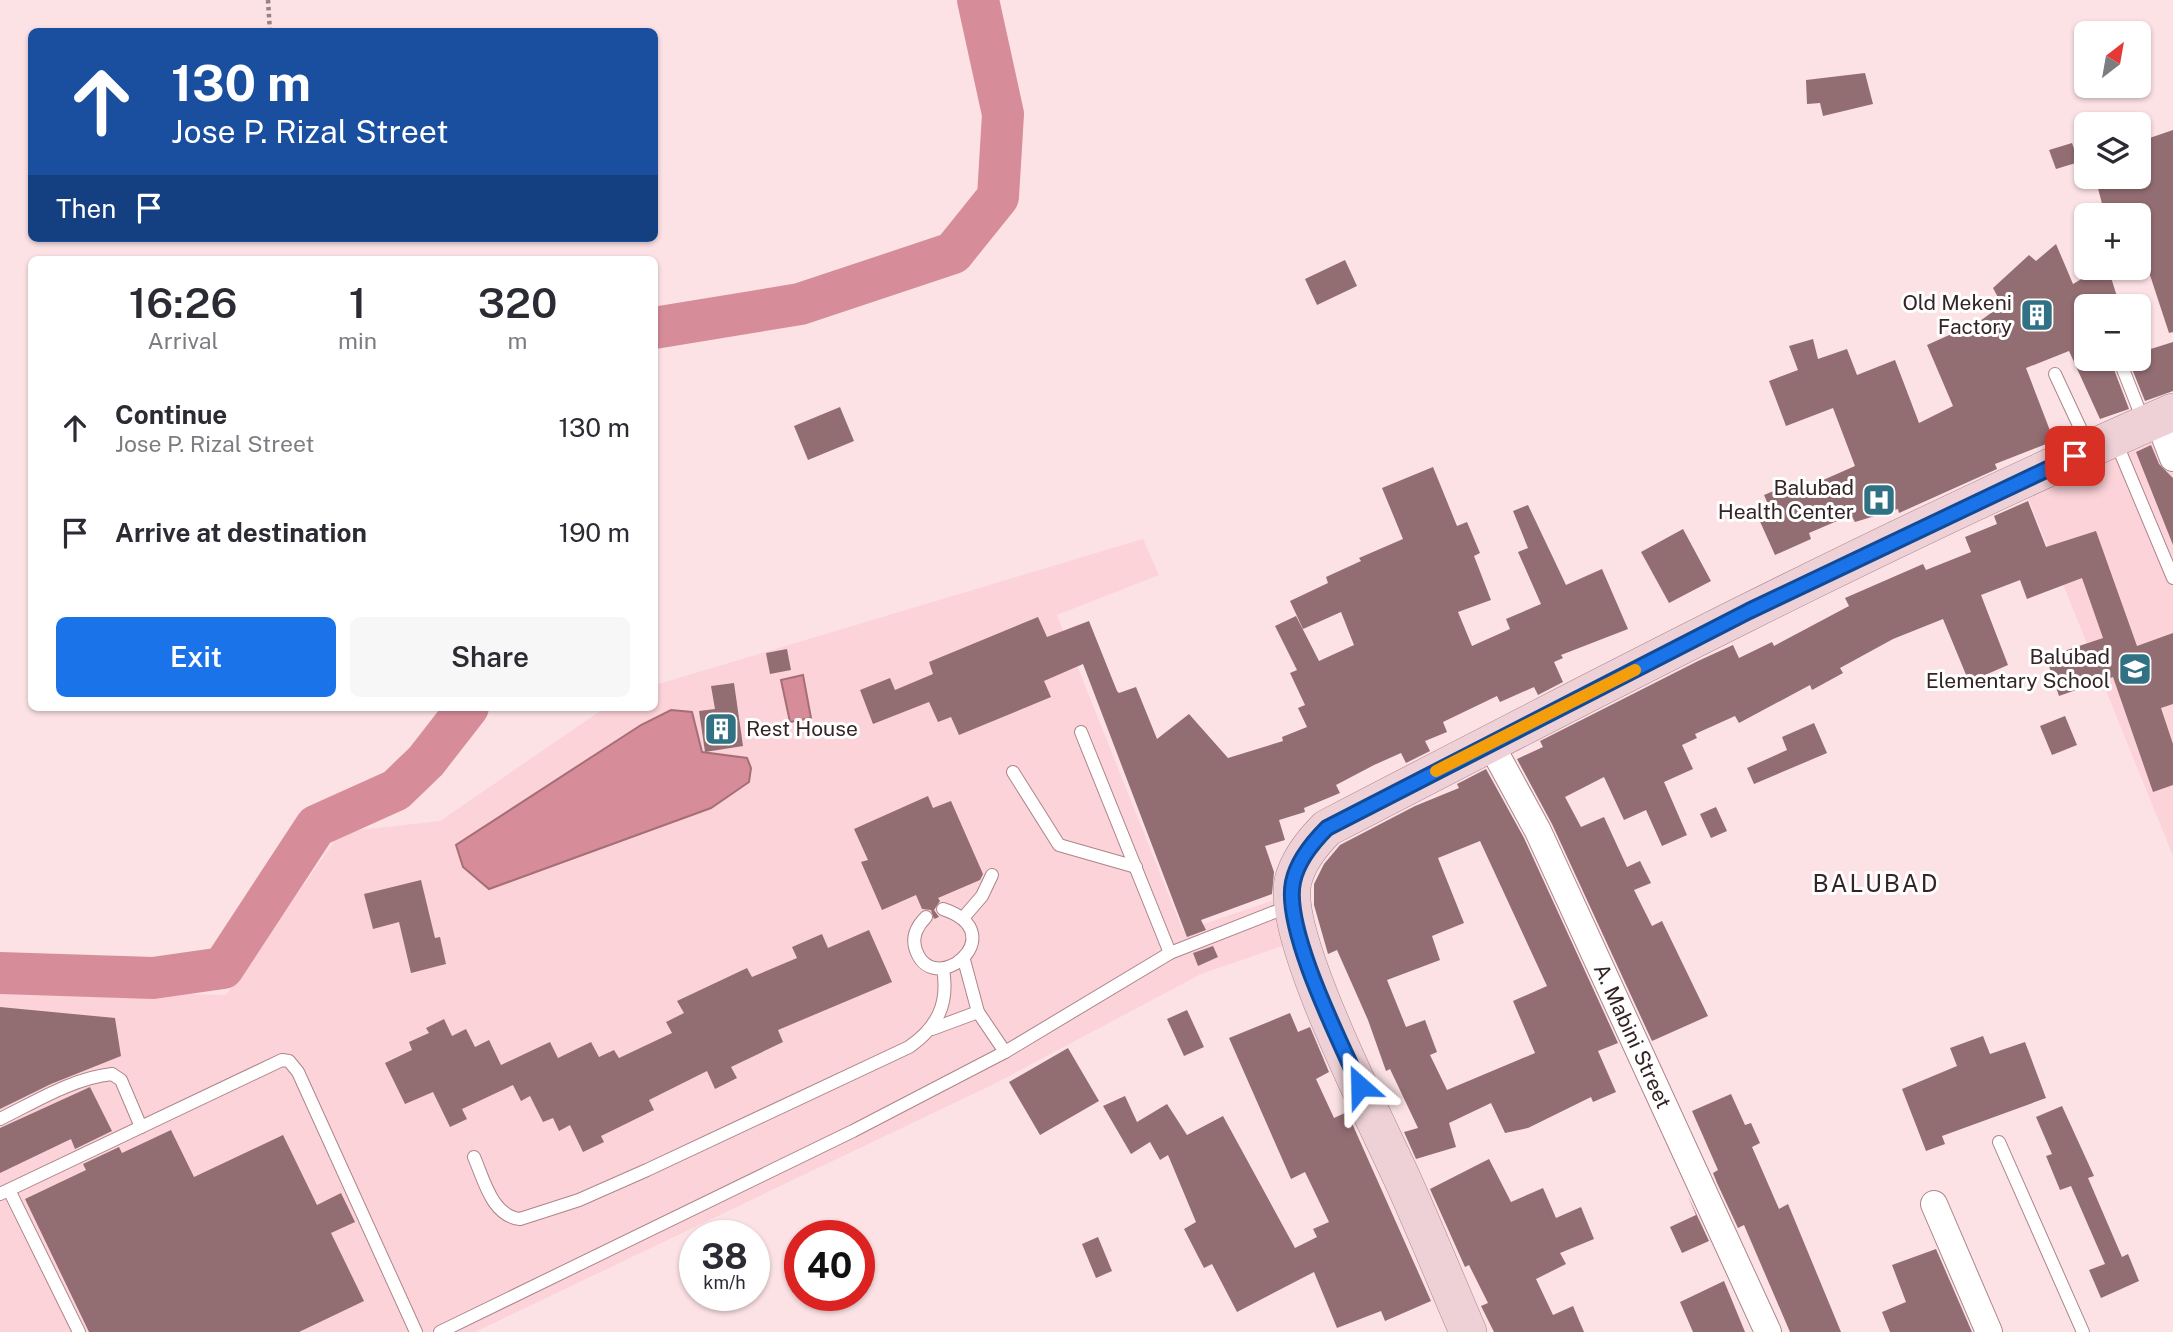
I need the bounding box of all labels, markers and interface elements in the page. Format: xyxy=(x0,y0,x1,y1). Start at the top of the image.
north arrow xyxy=(2074,21,2151,98)
map controls xyxy=(2074,21,2151,371)
text: 130 m xyxy=(171,54,311,112)
icon: ahead xyxy=(56,56,147,147)
button: layers xyxy=(2074,112,2151,189)
text: Jose P. Rizal Street xyxy=(171,113,449,150)
icon: arrive xyxy=(130,189,168,227)
text: Then xyxy=(56,193,116,224)
button: + xyxy=(2074,203,2151,280)
text: 16:26 xyxy=(129,278,237,327)
text: 1 xyxy=(349,278,366,327)
text: 320 xyxy=(478,278,557,327)
place label: Old Mekeni Factory xyxy=(1902,290,2012,339)
button: − xyxy=(2074,294,2151,371)
building icon: Old Mekeni Factory xyxy=(2018,296,2056,334)
text: Arrival xyxy=(148,327,219,354)
text: min xyxy=(338,327,377,354)
text: m xyxy=(508,327,528,354)
text: Continue xyxy=(115,399,227,430)
icon: ahead xyxy=(56,409,94,447)
text: 130 m xyxy=(558,412,630,443)
pin xyxy=(2045,426,2105,486)
text: Jose P. Rizal Street xyxy=(115,430,315,457)
icon: arrive xyxy=(2056,437,2094,475)
place label: Balubad Health Center xyxy=(1718,475,1854,524)
hospital icon: Balubad Health Center xyxy=(1860,481,1898,519)
icon: arrive xyxy=(56,514,94,552)
text: Arrive at destination xyxy=(115,517,367,548)
text: 190 m xyxy=(559,517,630,548)
button: Exit xyxy=(56,617,336,697)
button: Share xyxy=(350,617,630,697)
place label: Balubad Elementary School xyxy=(1926,644,2110,693)
school or university icon: Balubad Elementary School xyxy=(2116,650,2154,688)
building icon: Rest House xyxy=(702,710,740,748)
place label: Rest House xyxy=(746,716,858,741)
district label: BALUBAD xyxy=(1813,869,1939,897)
street label: A. Mabini Street xyxy=(1589,960,1677,1112)
position arrow xyxy=(1323,1049,1397,1123)
speed limit sign: 40 xyxy=(784,1220,875,1311)
text: 38 xyxy=(701,1236,748,1277)
text: km/h xyxy=(703,1272,746,1293)

